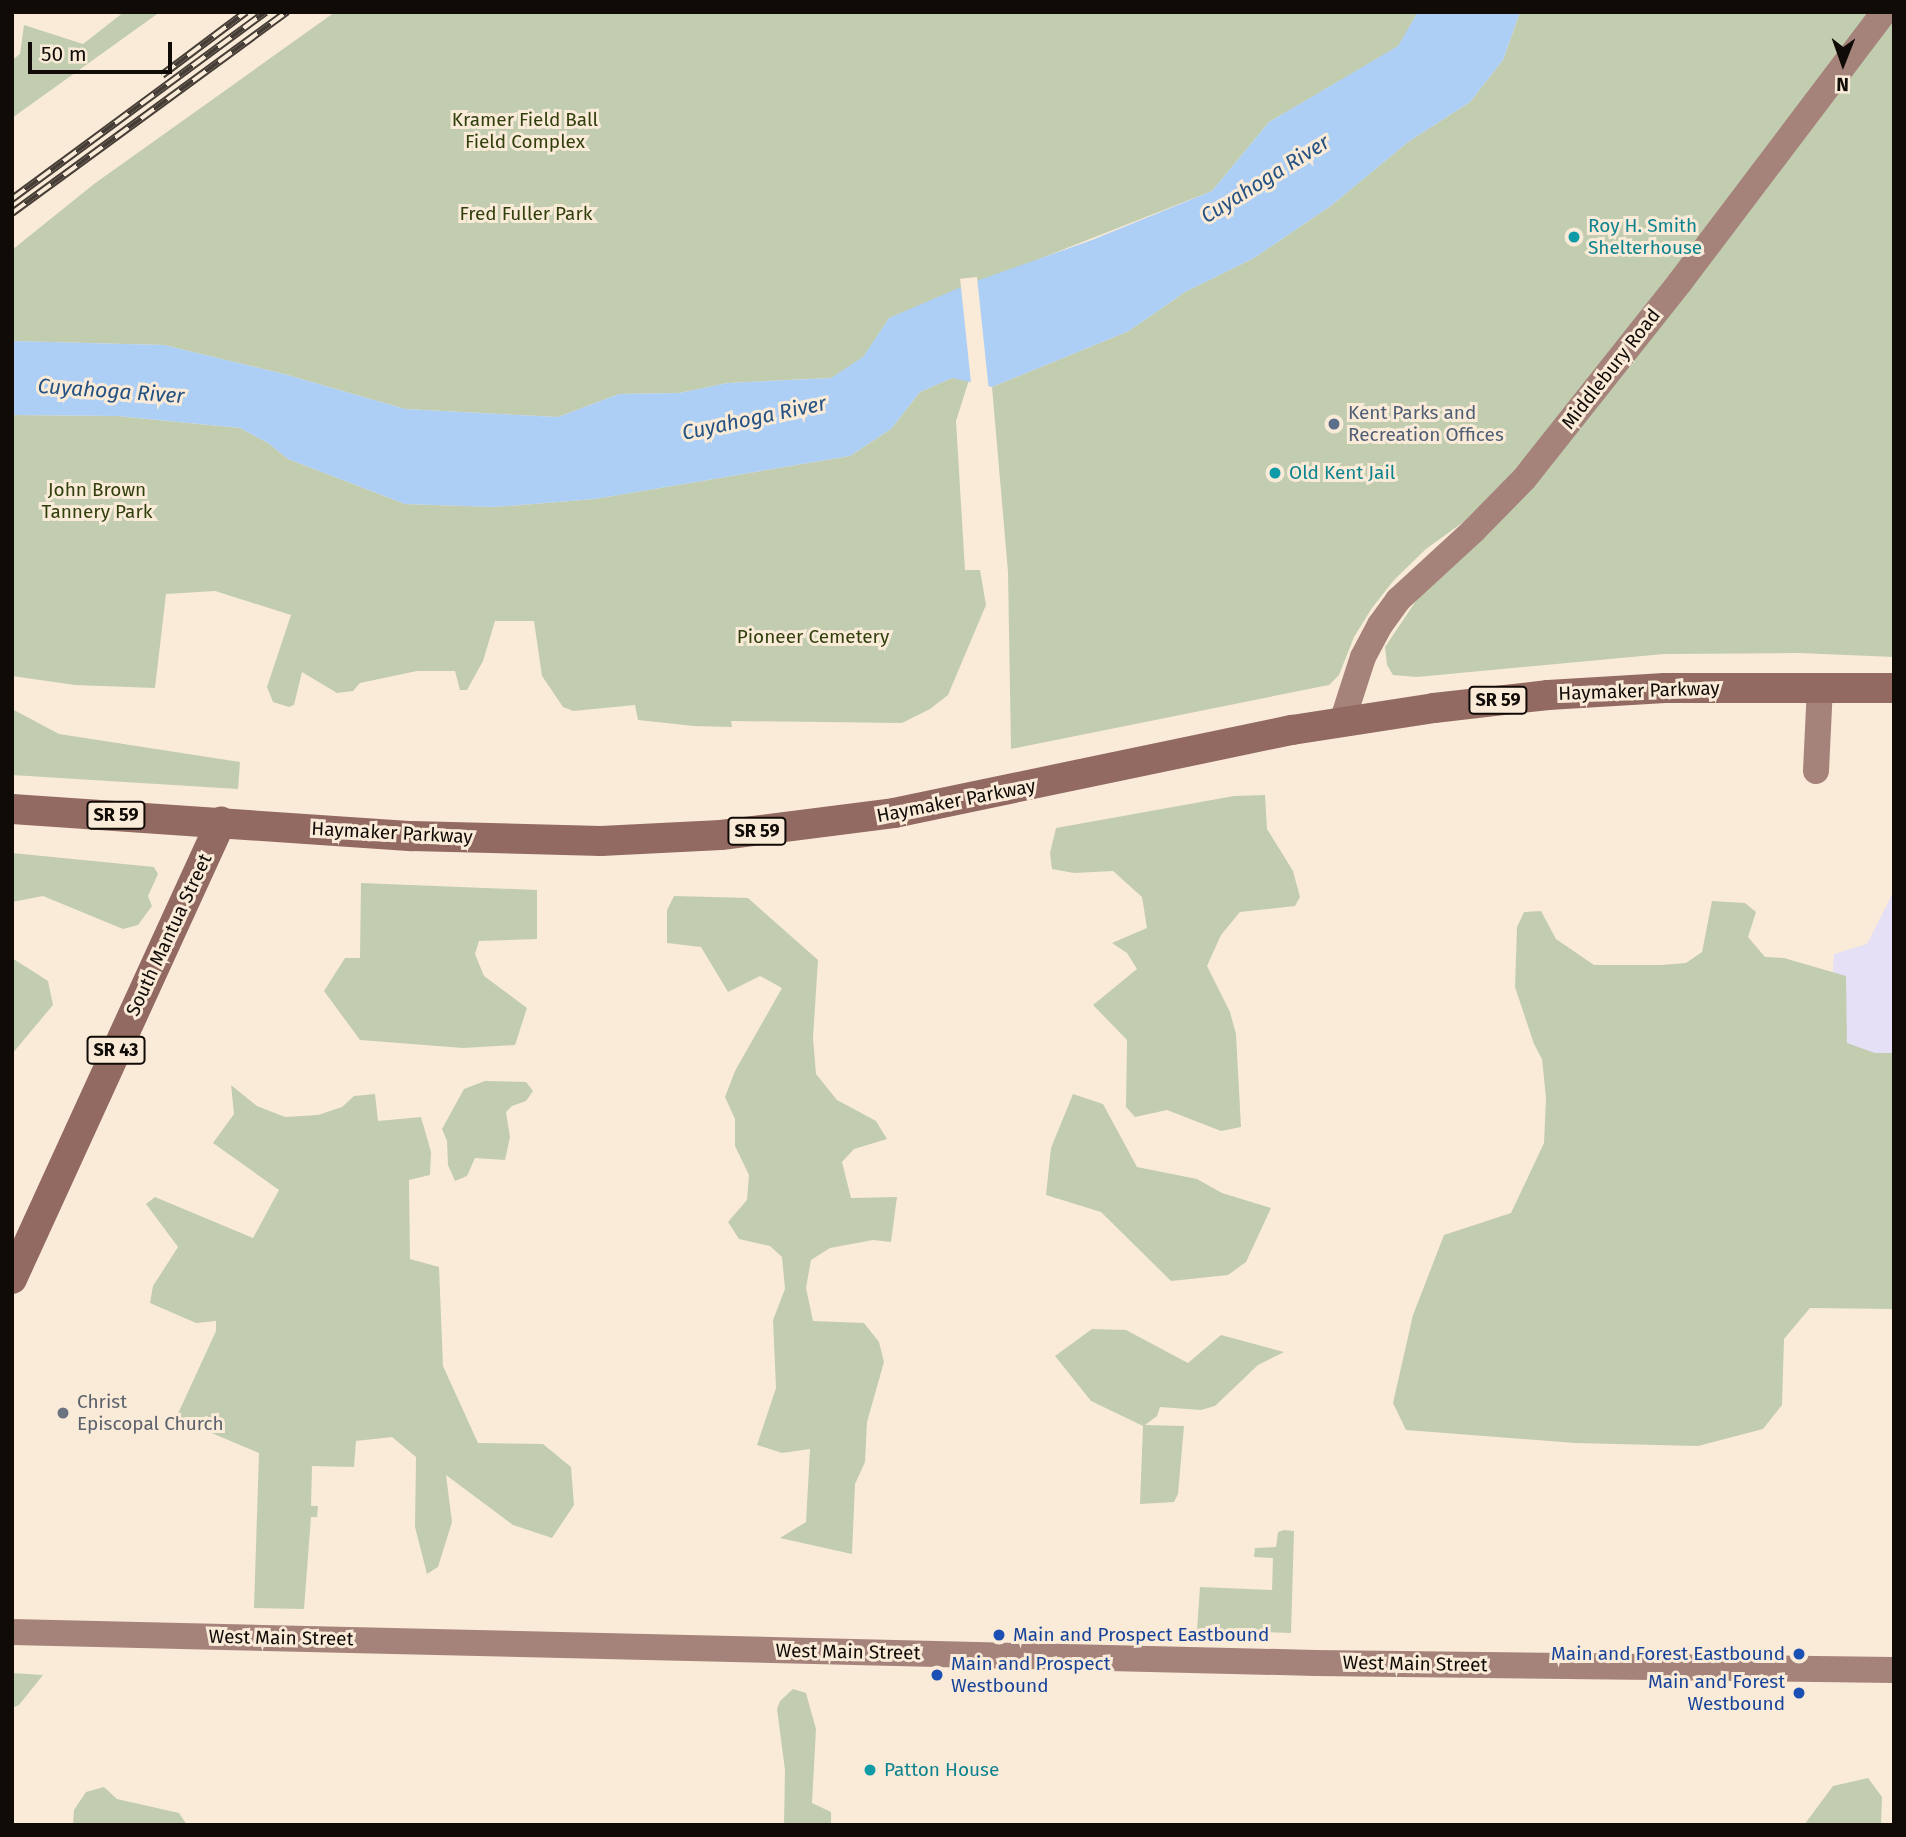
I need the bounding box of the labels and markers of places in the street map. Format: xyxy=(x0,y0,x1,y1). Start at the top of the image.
place label: Roy H. Smith Shelterhouse xyxy=(1588,215,1702,259)
marker: Roy H. Smith Shelterhouse xyxy=(1566,229,1582,245)
place label: Kent Parks and Recreation Offices xyxy=(1348,402,1504,446)
marker: Kent Parks and Recreation Offices xyxy=(1326,416,1342,432)
place label: Old Kent Jail xyxy=(1289,462,1395,484)
marker: Old Kent Jail xyxy=(1267,465,1283,481)
place label: Christ Episcopal Church xyxy=(77,1391,224,1435)
marker: Christ Episcopal Church xyxy=(55,1405,71,1421)
place label: Main and Prospect Eastbound xyxy=(1013,1624,1269,1646)
marker: Main and Prospect Eastbound xyxy=(991,1627,1007,1643)
place label: Main and Forest Eastbound xyxy=(1551,1643,1785,1665)
marker: Main and Forest Eastbound xyxy=(1791,1646,1807,1662)
place label: Main and Prospect Westbound xyxy=(951,1653,1110,1697)
marker: Main and Prospect Westbound xyxy=(929,1667,945,1683)
place label: Main and Forest Westbound xyxy=(1648,1671,1785,1715)
marker: Main and Forest Westbound xyxy=(1791,1685,1807,1701)
place label: Patton House xyxy=(884,1759,999,1781)
marker: Patton House xyxy=(862,1762,878,1778)

